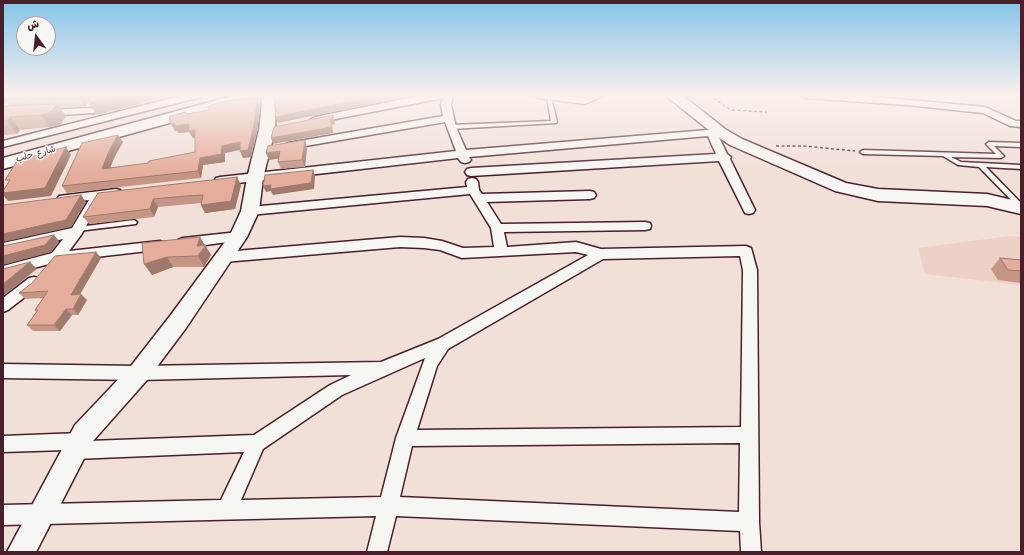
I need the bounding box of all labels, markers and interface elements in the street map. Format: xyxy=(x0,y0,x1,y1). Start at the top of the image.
text: ش xyxy=(25,15,41,36)
north arrow xyxy=(16,16,56,56)
street label: شارع حلب xyxy=(15,145,57,165)

